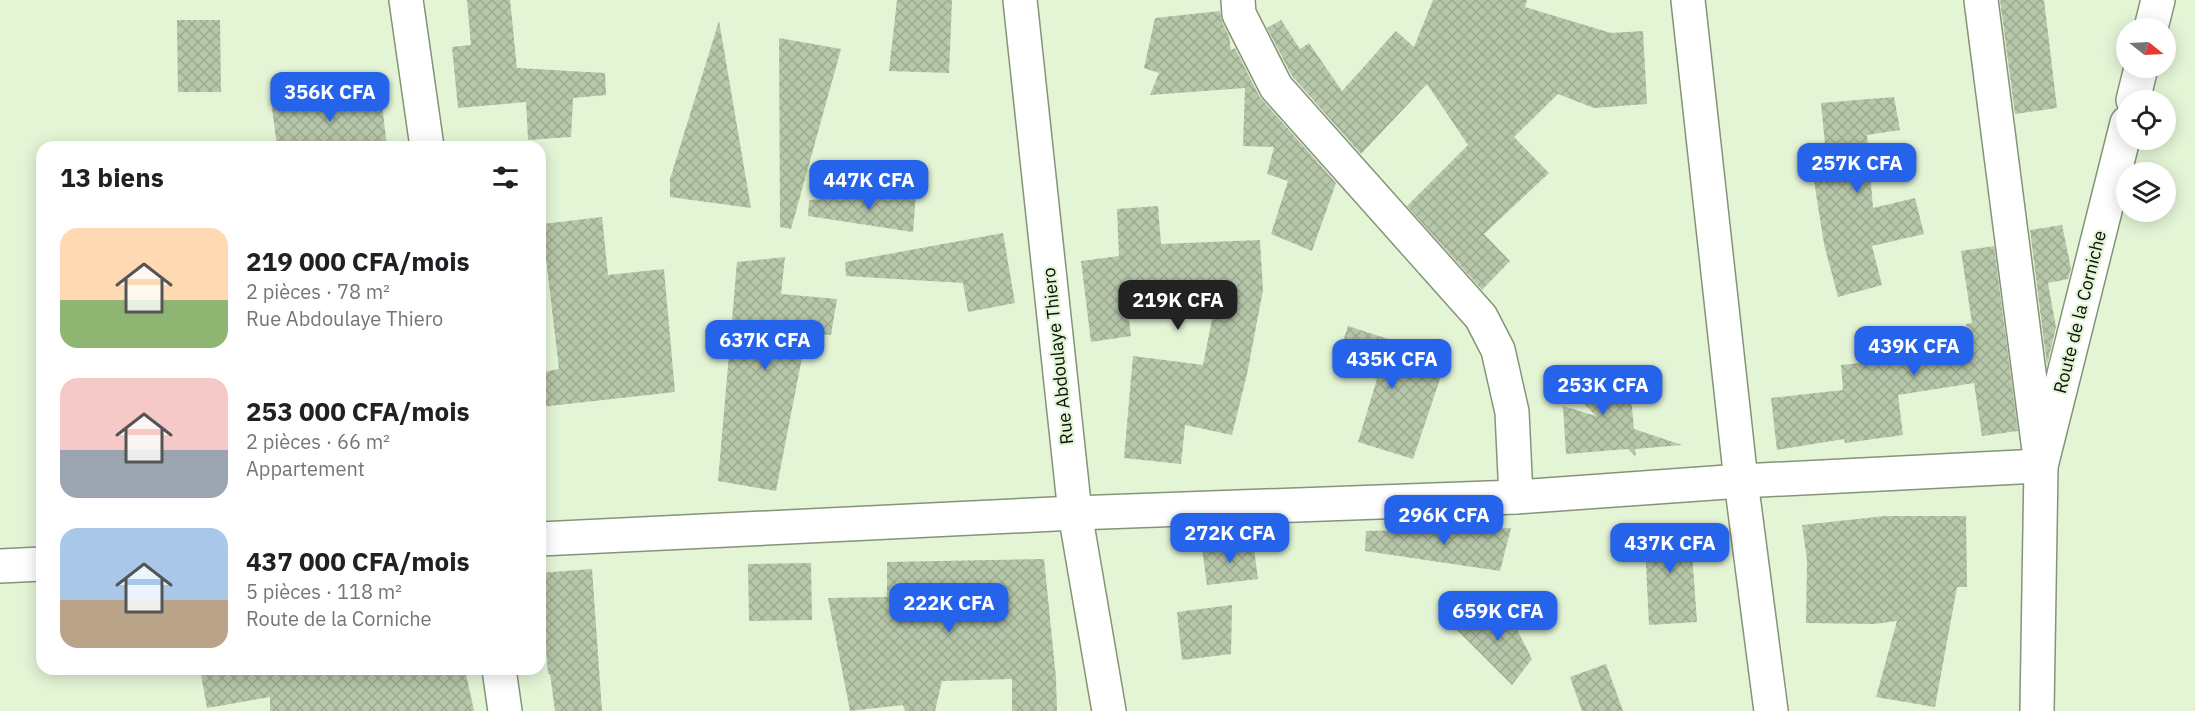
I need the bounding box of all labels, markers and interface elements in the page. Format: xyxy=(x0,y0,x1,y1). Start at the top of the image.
north arrow xyxy=(2116,18,2176,78)
map controls xyxy=(2116,18,2176,222)
pin: 356K CFA xyxy=(268,72,392,123)
text: 356K CFA xyxy=(284,78,376,105)
button: locate xyxy=(2116,90,2176,150)
pin: 257K CFA xyxy=(1795,143,1919,194)
text: 257K CFA xyxy=(1811,149,1903,176)
text: 13 biens xyxy=(60,160,164,194)
pin: 447K CFA xyxy=(807,160,931,211)
icon: filters xyxy=(489,161,522,194)
button: layers xyxy=(2116,162,2176,222)
text: 447K CFA xyxy=(823,166,915,193)
street label: Route de la Corniche xyxy=(2048,228,2111,396)
text: 219 000 CFA/mois xyxy=(246,244,470,278)
icon: home xyxy=(108,252,180,324)
street label: Rue Abdoulaye Thiero xyxy=(1037,267,1078,446)
text: 2 pièces · 78 m² xyxy=(246,278,390,305)
pin: 219K CFA xyxy=(1116,280,1240,331)
text: 219K CFA xyxy=(1132,286,1224,313)
text: Rue Abdoulaye Thiero xyxy=(246,305,443,332)
pin: 637K CFA xyxy=(703,320,827,371)
text: 637K CFA xyxy=(719,326,811,353)
pin: 439K CFA xyxy=(1852,326,1976,377)
text: 439K CFA xyxy=(1868,332,1960,359)
pin: 435K CFA xyxy=(1330,339,1454,390)
text: 435K CFA xyxy=(1346,345,1438,372)
pin: 253K CFA xyxy=(1541,365,1665,416)
text: 253K CFA xyxy=(1557,371,1649,398)
text: 253 000 CFA/mois xyxy=(246,394,470,428)
icon: home xyxy=(108,402,180,474)
text: 2 pièces · 66 m² xyxy=(246,428,390,455)
text: Appartement xyxy=(246,455,365,482)
pin: 296K CFA xyxy=(1382,495,1506,546)
text: 296K CFA xyxy=(1398,501,1490,528)
pin: 272K CFA xyxy=(1168,513,1292,564)
text: 272K CFA xyxy=(1184,519,1276,546)
pin: 437K CFA xyxy=(1608,523,1732,574)
text: 437K CFA xyxy=(1624,529,1716,556)
text: 437 000 CFA/mois xyxy=(246,544,470,578)
icon: home xyxy=(108,552,180,624)
text: 5 pièces · 118 m² xyxy=(246,578,402,605)
pin: 222K CFA xyxy=(887,583,1011,634)
text: 222K CFA xyxy=(903,589,995,616)
pin: 659K CFA xyxy=(1436,591,1560,642)
text: 659K CFA xyxy=(1452,597,1544,624)
text: Route de la Corniche xyxy=(246,605,432,632)

